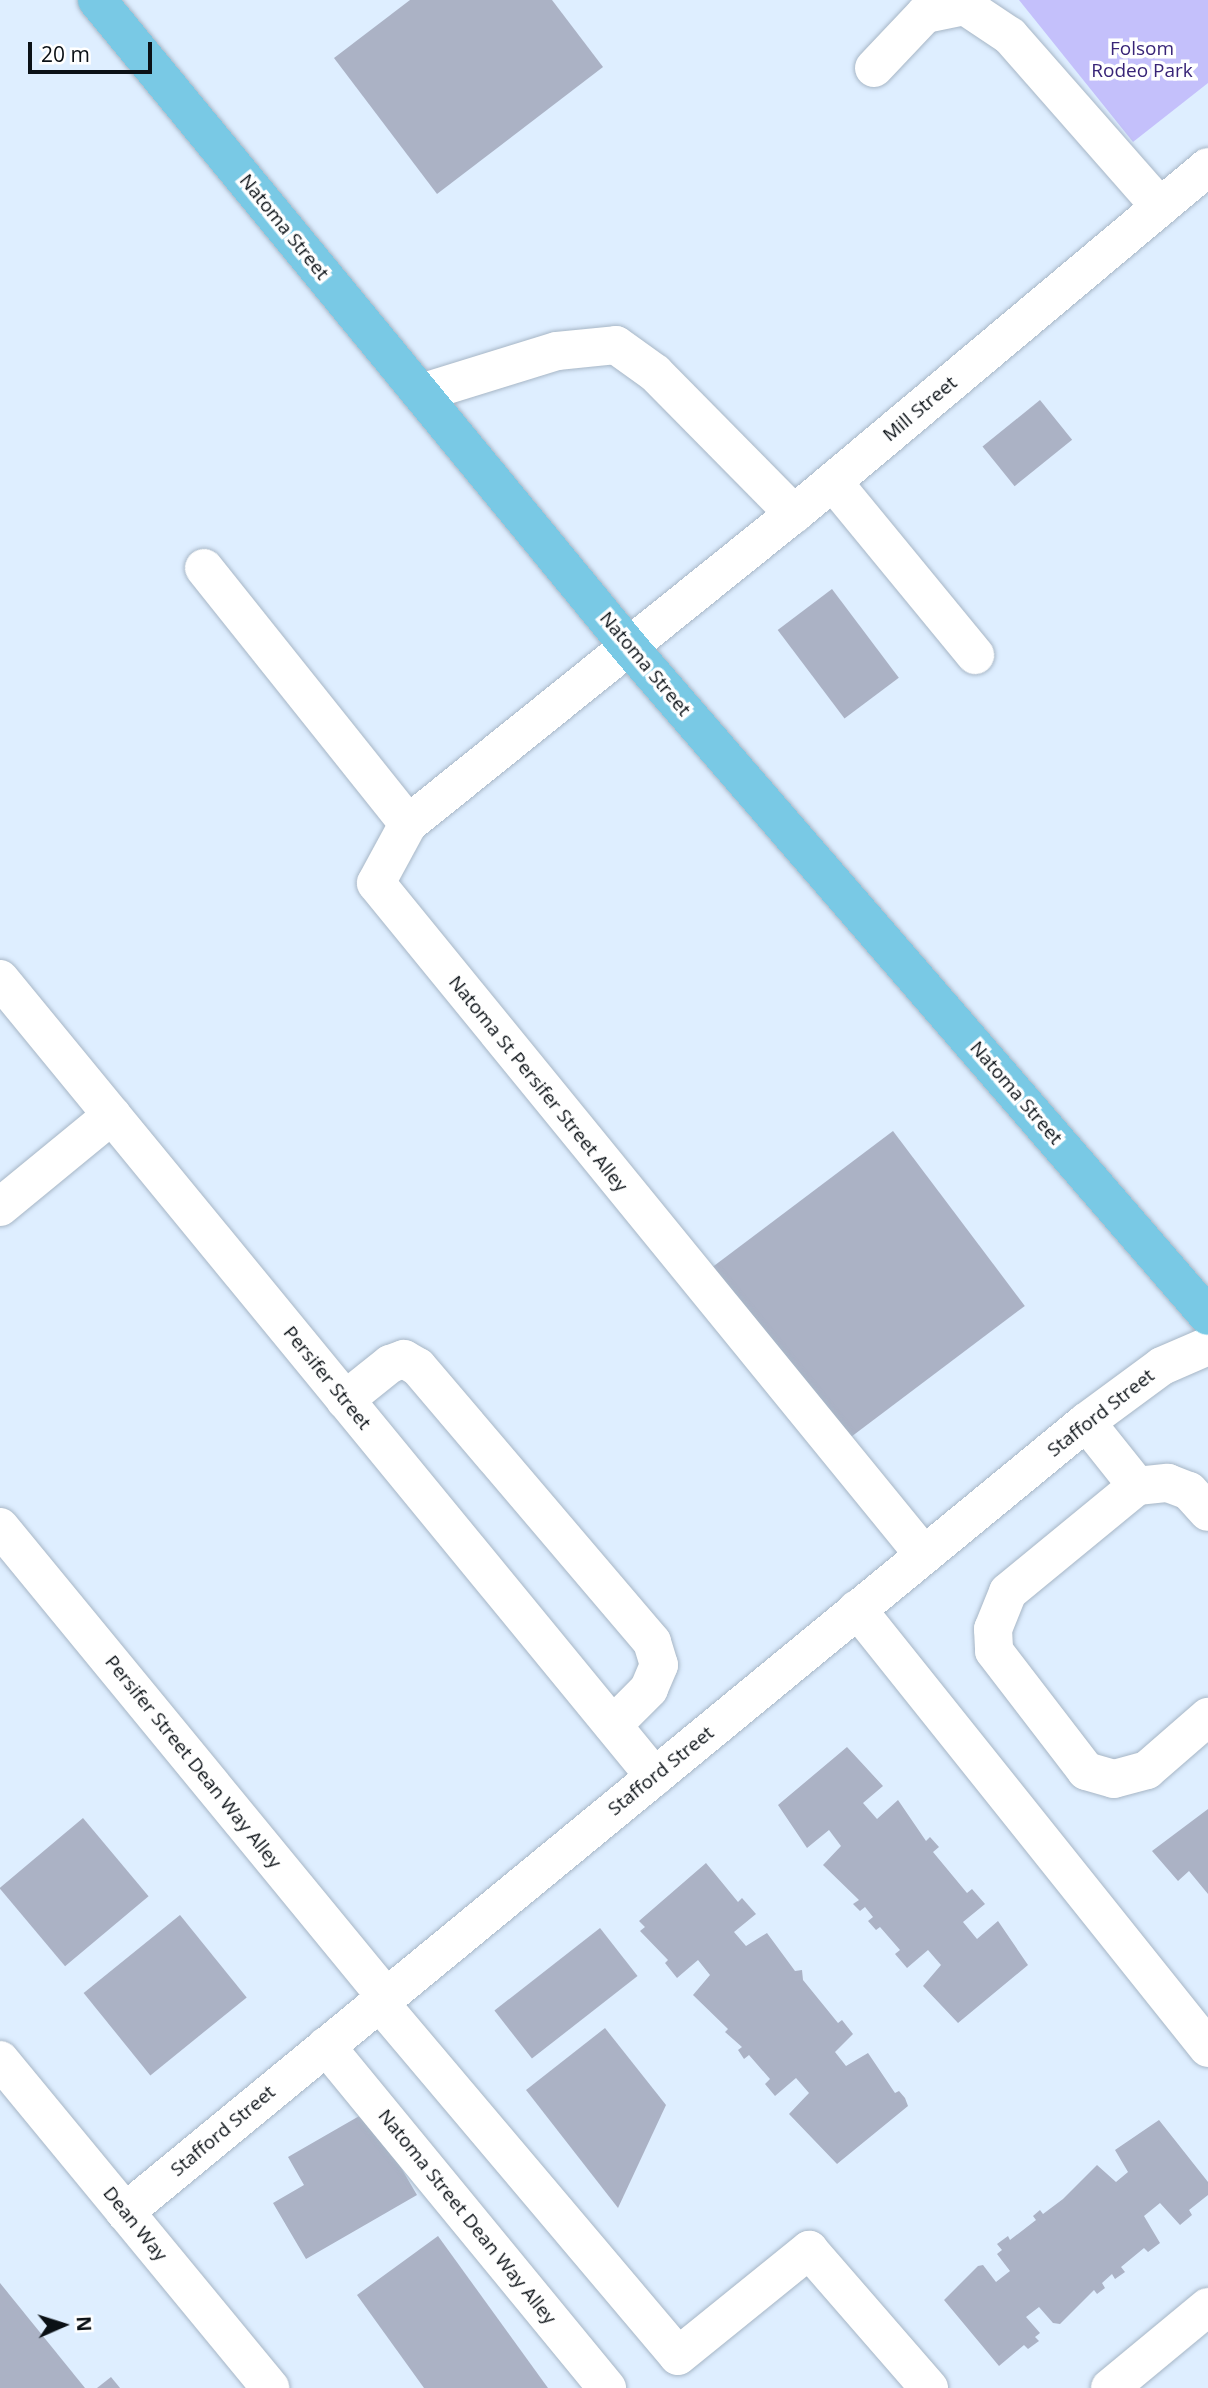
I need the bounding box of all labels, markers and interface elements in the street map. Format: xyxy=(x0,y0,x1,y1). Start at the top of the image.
scale bar xyxy=(32,28,156,72)
park label: Folsom Rodeo Park xyxy=(1091,38,1193,82)
text: 20 m xyxy=(41,40,90,68)
street label: Natoma Street xyxy=(234,170,334,284)
street label: Mill Street xyxy=(878,372,962,446)
street label: Natoma Street xyxy=(595,607,695,721)
street label: Natoma St Persifer Street Alley xyxy=(444,971,632,1197)
street label: Natoma Street xyxy=(965,1037,1067,1149)
street label: Persifer Street xyxy=(278,1322,376,1434)
street label: Stafford Street xyxy=(1043,1364,1159,1462)
street label: Persifer Street Dean Way Alley xyxy=(100,1651,286,1873)
street label: Stafford Street xyxy=(604,1721,718,1821)
street label: Stafford Street xyxy=(166,2081,280,2181)
street label: Natoma Street Dean Way Alley xyxy=(373,2105,561,2329)
street label: Dean Way xyxy=(98,2182,172,2266)
north arrow xyxy=(28,2290,98,2360)
text: N xyxy=(71,2315,97,2332)

